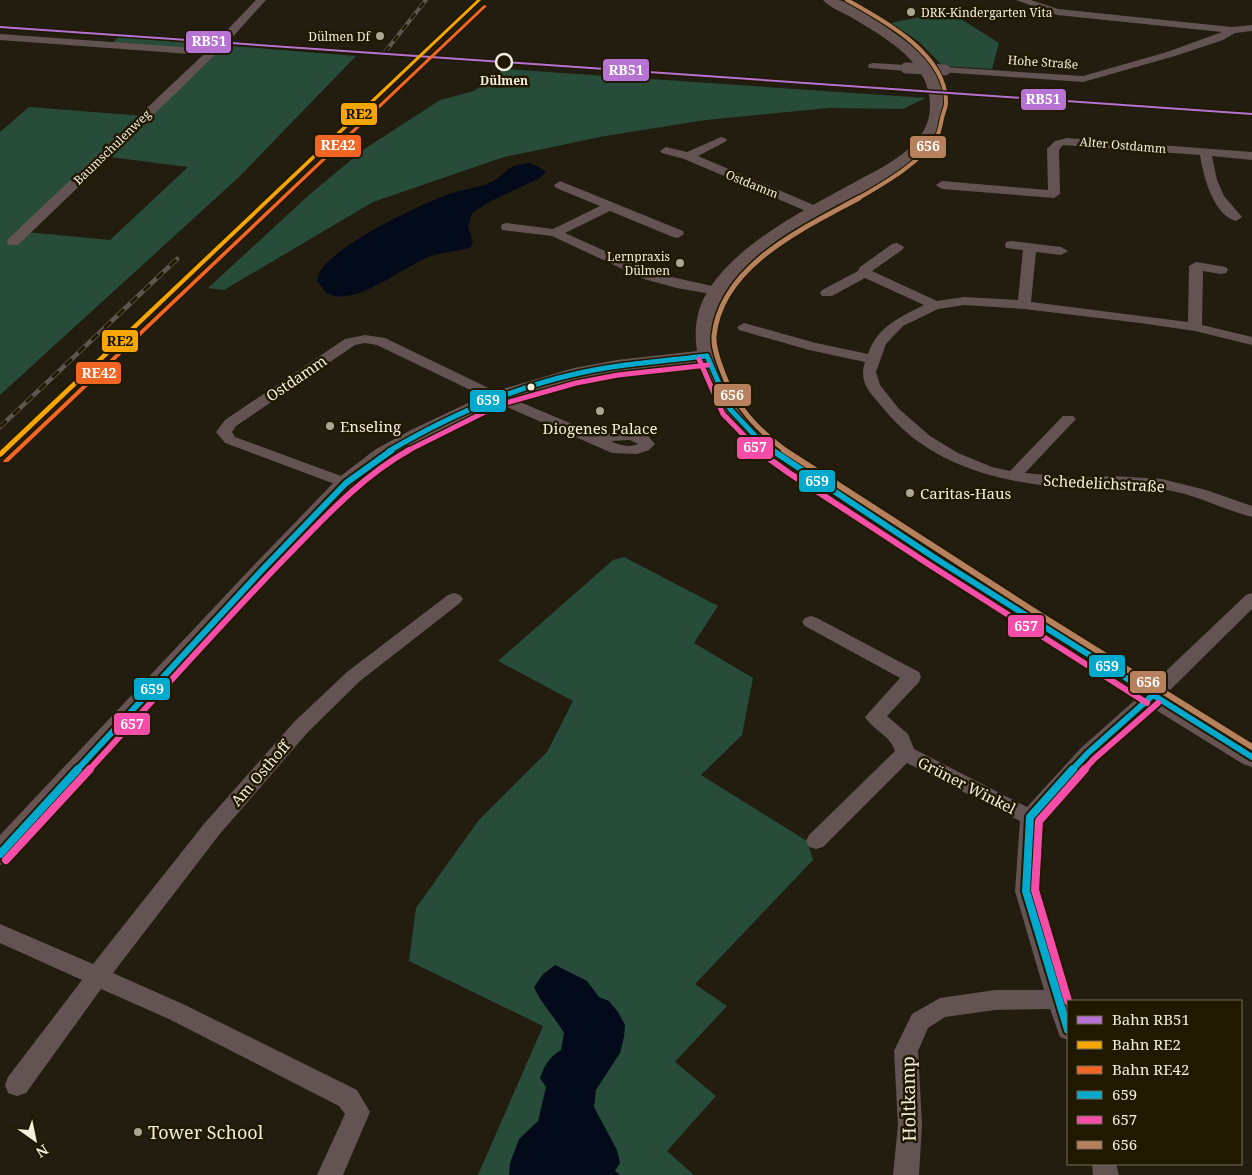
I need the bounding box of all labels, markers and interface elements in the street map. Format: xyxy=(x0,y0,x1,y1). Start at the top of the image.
place label: DRK-Kindergarten Vita xyxy=(921,4,1053,21)
marker: DRK-Kindergarten Vita xyxy=(905,6,917,18)
place label: Dülmen Df xyxy=(308,28,372,45)
line badge: RB51 xyxy=(185,30,232,54)
marker: Dülmen Df xyxy=(374,30,386,42)
text: RB51 xyxy=(191,31,227,50)
street label: Hohe Straße xyxy=(1007,51,1079,73)
marker: Dülmen xyxy=(495,53,513,71)
line badge: RB51 xyxy=(602,58,650,82)
text: RB51 xyxy=(608,60,644,79)
place label: Dülmen xyxy=(480,72,528,89)
line badge: RB51 xyxy=(1020,88,1067,111)
text: RB51 xyxy=(1025,89,1061,108)
line badge: RE2 xyxy=(340,102,378,126)
text: RE2 xyxy=(345,104,373,123)
street label: Baumschulenweg xyxy=(70,105,155,188)
street label: Alter Ostdamm xyxy=(1079,133,1167,157)
line badge: RE42 xyxy=(314,134,362,158)
text: RE42 xyxy=(321,135,356,154)
line badge: 656 xyxy=(909,135,947,159)
text: 656 xyxy=(916,136,940,155)
street label: Ostdamm xyxy=(723,166,781,202)
place label: Lernpraxis Dülmen xyxy=(607,248,670,279)
marker: Lernpraxis Dülmen xyxy=(674,257,686,269)
line badge: RE2 xyxy=(101,329,139,353)
text: RE2 xyxy=(106,331,134,350)
street label: Ostdamm xyxy=(262,350,330,406)
line badge: RE42 xyxy=(75,361,122,385)
text: RE42 xyxy=(82,363,117,382)
unlabelled marker xyxy=(526,382,536,392)
line badge: 656 xyxy=(713,383,752,407)
text: 656 xyxy=(720,385,744,404)
line badge: 659 xyxy=(469,389,507,413)
text: 659 xyxy=(476,390,500,409)
marker: Diogenes Palace xyxy=(594,405,606,417)
place label: Enseling xyxy=(340,416,401,436)
place label: Diogenes Palace xyxy=(543,418,657,438)
marker: Enseling xyxy=(324,420,336,432)
line badge: 657 xyxy=(736,436,774,460)
text: 657 xyxy=(743,437,767,456)
line badge: 659 xyxy=(798,469,836,493)
street label: Schedelichstraße xyxy=(1043,470,1165,496)
text: 659 xyxy=(805,471,829,490)
place label: Caritas-Haus xyxy=(920,483,1012,503)
marker: Caritas-Haus xyxy=(904,487,916,499)
line badge: 657 xyxy=(1007,614,1045,638)
text: 657 xyxy=(1014,616,1038,635)
line badge: 659 xyxy=(1088,654,1126,678)
text: 659 xyxy=(1095,656,1119,675)
line badge: 656 xyxy=(1129,670,1167,694)
text: 656 xyxy=(1136,672,1160,691)
line badge: 659 xyxy=(133,677,171,701)
text: 659 xyxy=(140,679,164,698)
line badge: 657 xyxy=(113,712,151,736)
text: 657 xyxy=(120,714,144,733)
street label: Am Osthoff xyxy=(226,735,295,810)
street label: Grüner Winkel xyxy=(915,752,1020,818)
legend xyxy=(1067,1000,1242,1165)
text: Bahn RB51 xyxy=(1112,1009,1190,1029)
text: Bahn RE2 xyxy=(1112,1034,1181,1054)
street label: Holtkamp xyxy=(895,1056,921,1142)
text: Bahn RE42 xyxy=(1112,1059,1189,1079)
text: 659 xyxy=(1112,1084,1137,1104)
text: 657 xyxy=(1112,1109,1137,1129)
north arrow xyxy=(10,1115,60,1165)
place label: Tower School xyxy=(148,1120,264,1144)
marker: Tower School xyxy=(132,1126,144,1138)
text: 656 xyxy=(1112,1134,1137,1154)
text: N xyxy=(33,1140,52,1162)

